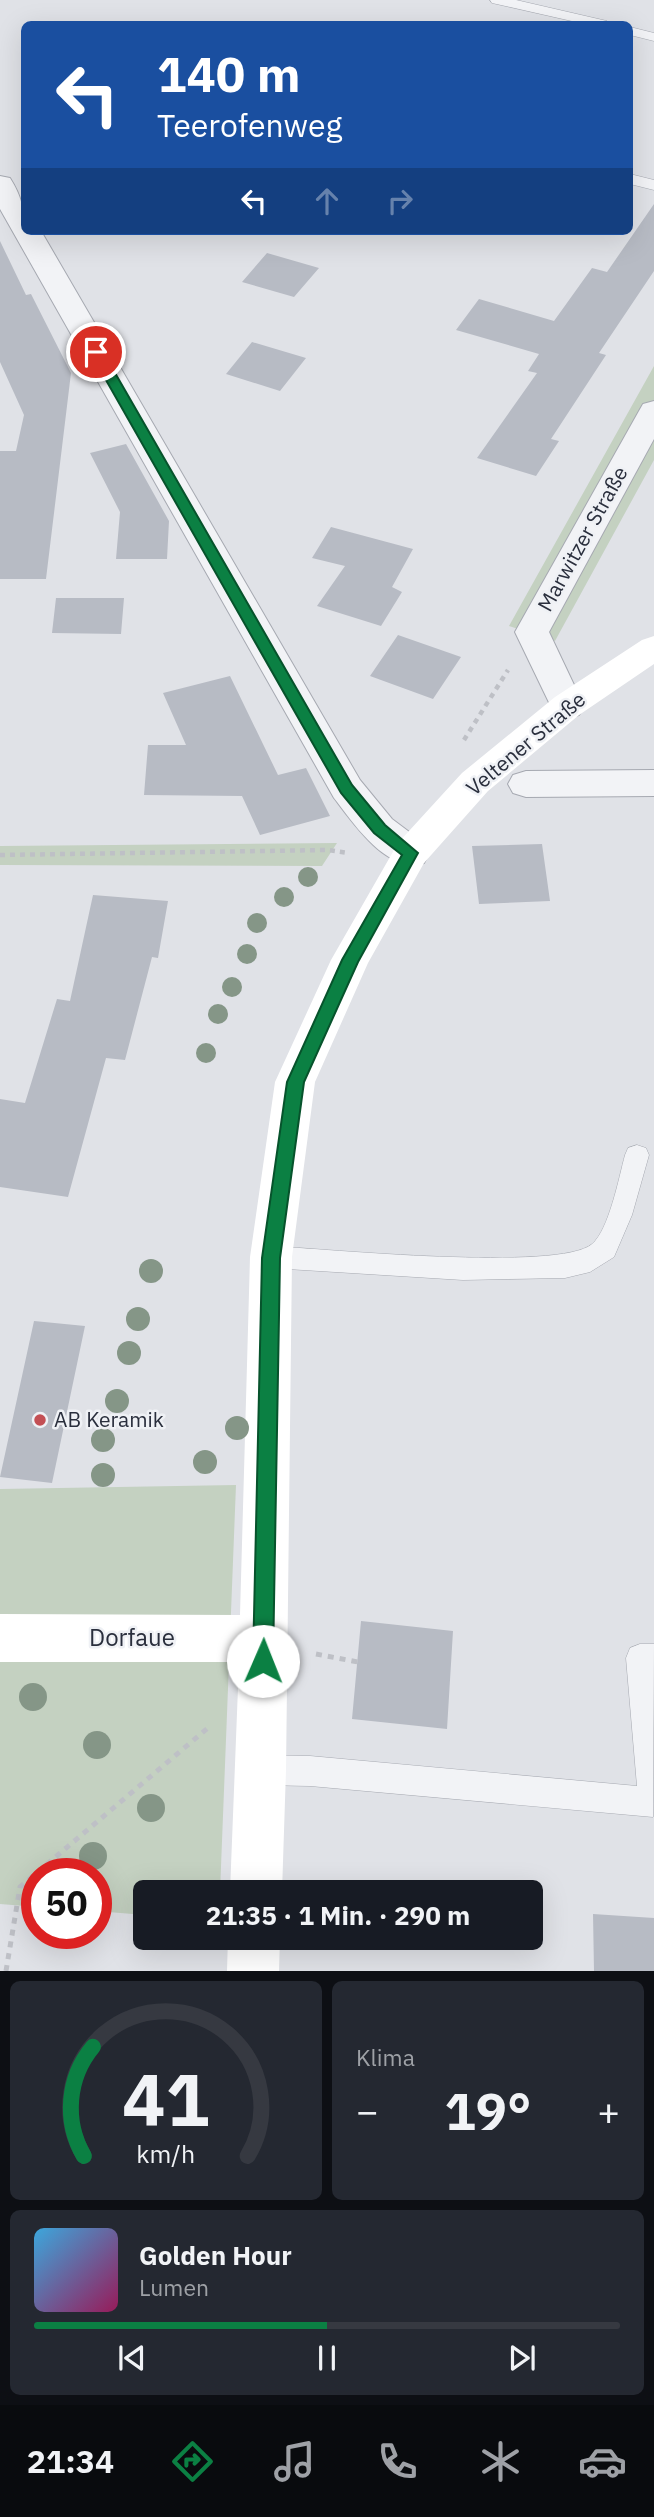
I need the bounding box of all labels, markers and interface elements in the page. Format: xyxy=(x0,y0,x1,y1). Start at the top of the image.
text: 140 m xyxy=(157,42,301,105)
icon: left xyxy=(42,49,133,140)
text: Teerofenweg xyxy=(157,104,342,146)
icon: left xyxy=(235,182,273,220)
icon: ahead xyxy=(308,182,346,220)
icon: right xyxy=(381,182,419,220)
pin xyxy=(66,322,126,382)
icon: arrive xyxy=(77,333,115,371)
street label: Marwitzer Straße xyxy=(531,461,634,616)
street label: Veltener Straße xyxy=(460,685,591,801)
place label: AB Keramik xyxy=(54,1405,164,1433)
marker: AB Keramik xyxy=(32,1412,48,1428)
street label: Dorfaue xyxy=(89,1621,175,1653)
position arrow xyxy=(226,1624,300,1698)
speed limit sign: 50 xyxy=(21,1858,112,1949)
text: 21:35 · 1 Min. · 290 m xyxy=(206,1898,470,1932)
text: Klima xyxy=(356,2042,415,2072)
text: 41 xyxy=(122,2052,210,2147)
text: 19° xyxy=(445,2077,531,2144)
text: − xyxy=(356,2086,379,2135)
text: + xyxy=(597,2086,620,2135)
text: km/h xyxy=(137,2137,195,2170)
text: Golden Hour xyxy=(139,2238,292,2272)
text: Lumen xyxy=(139,2272,209,2302)
icon: previous xyxy=(113,2339,151,2377)
icon: pause xyxy=(308,2339,346,2377)
icon: next xyxy=(503,2339,541,2377)
icon: directions xyxy=(168,2437,217,2486)
icon: music xyxy=(270,2437,319,2486)
icon: phone xyxy=(373,2437,422,2486)
icon: climate xyxy=(476,2437,525,2486)
icon: car xyxy=(578,2437,627,2486)
text: 21:34 xyxy=(27,2440,114,2482)

